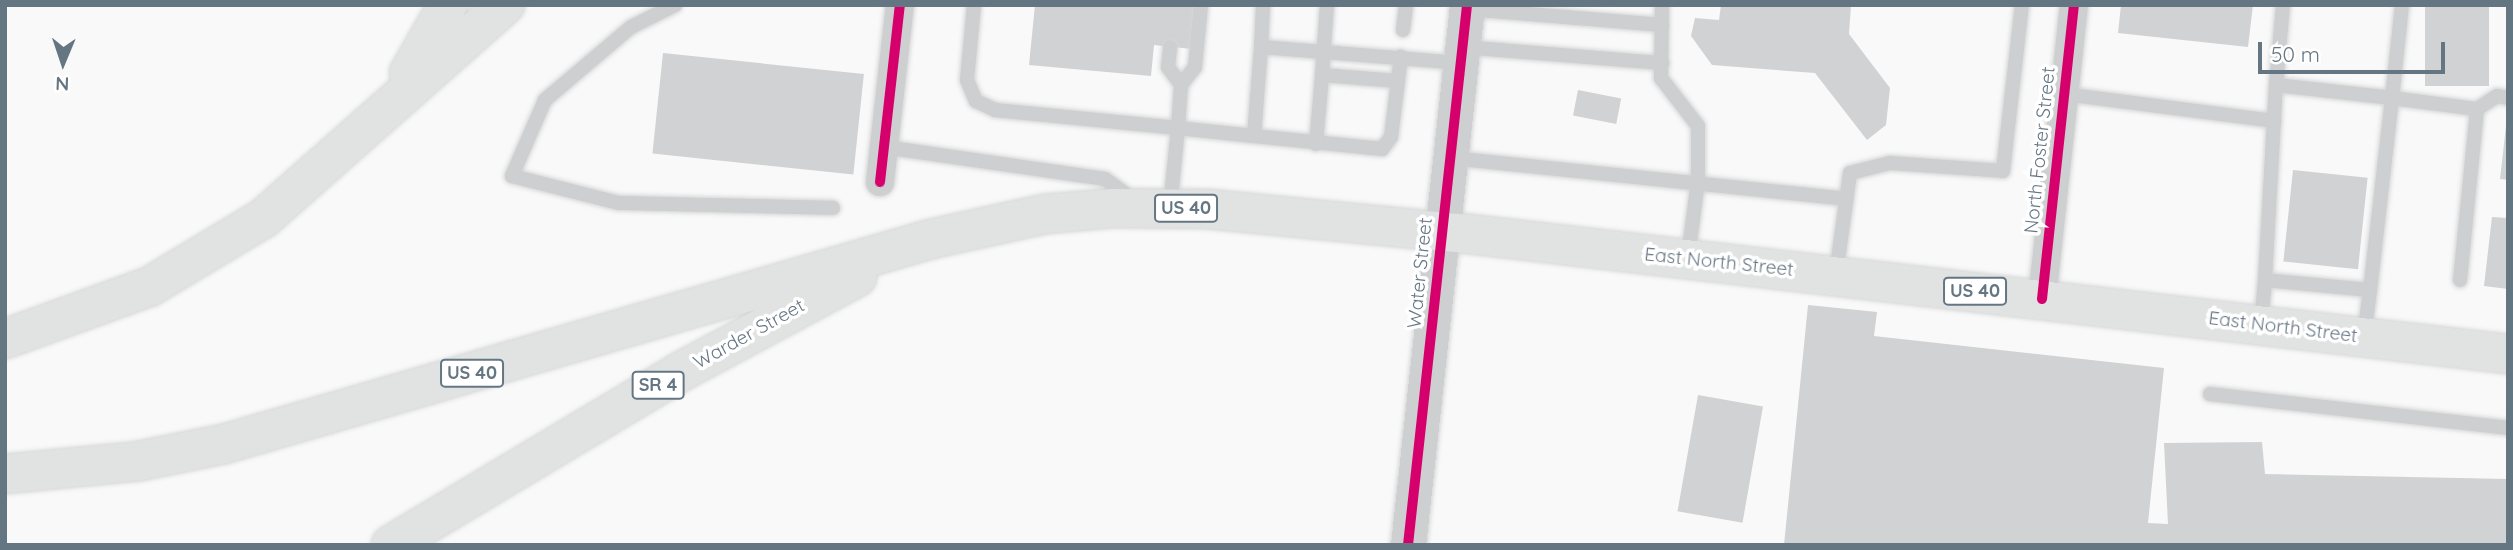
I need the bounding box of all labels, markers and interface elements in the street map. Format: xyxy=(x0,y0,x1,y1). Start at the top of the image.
north arrow xyxy=(28,28,98,98)
scale bar xyxy=(2261,28,2448,72)
text: 50 m xyxy=(2271,41,2320,67)
street label: North Foster Street xyxy=(2020,66,2060,234)
text: N xyxy=(55,72,70,96)
road number: US 40 xyxy=(1153,194,1219,223)
street label: Water Street xyxy=(1403,217,1437,329)
street label: East North Street xyxy=(1643,243,1795,281)
road number: US 40 xyxy=(1942,276,2008,306)
street label: Warder Street xyxy=(690,294,808,374)
street label: East North Street xyxy=(2207,307,2359,347)
road number: US 40 xyxy=(439,358,505,388)
road number: SR 4 xyxy=(630,370,686,400)

